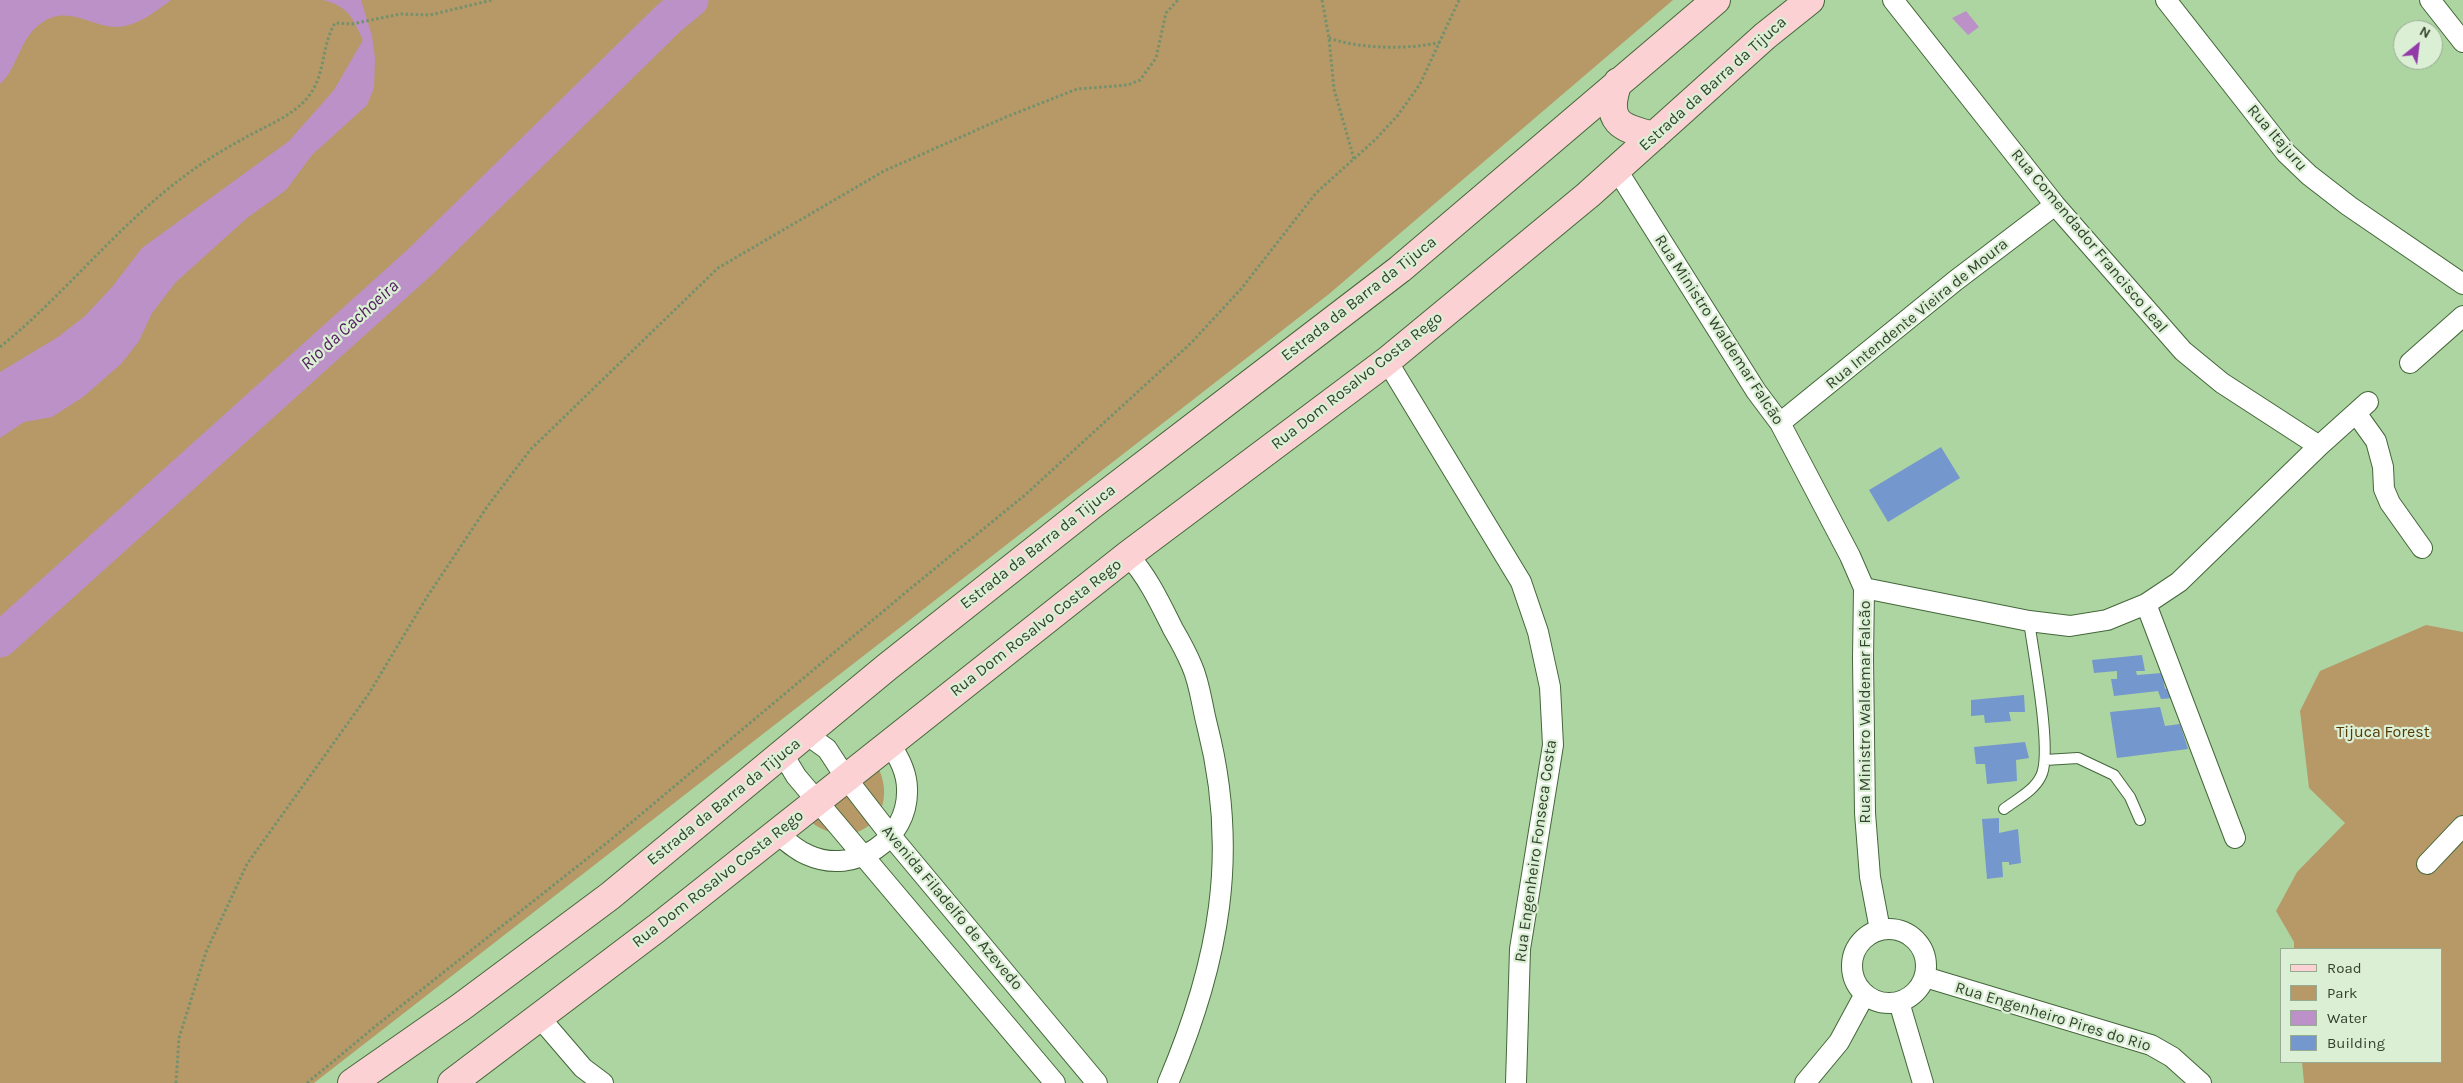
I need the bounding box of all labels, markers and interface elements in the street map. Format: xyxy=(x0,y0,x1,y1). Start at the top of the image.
street label: Estrada da Barra da Tijuca xyxy=(1635,13,1791,155)
north arrow xyxy=(2393,20,2443,70)
text: N xyxy=(2417,22,2434,42)
street label: Rua Itajuru xyxy=(2243,101,2311,175)
street label: Rua Comendador Francisco Leal xyxy=(2007,145,2171,337)
street label: Rua Ministro Waldemar Falcão xyxy=(1650,231,1788,429)
street label: Estrada da Barra da Tijuca xyxy=(1278,232,1440,366)
street label: Rua Intendente Vieira de Moura xyxy=(1822,235,2012,393)
water label: Rio da Cachoeira xyxy=(297,275,403,375)
street label: Rua Dom Rosalvo Costa Rego xyxy=(1267,308,1447,454)
street label: Estrada da Barra da Tijuca xyxy=(957,480,1119,614)
street label: Rua Dom Rosalvo Costa Rego xyxy=(946,555,1126,701)
street label: Rua Ministro Waldemar Falcão xyxy=(1855,601,1875,823)
park label: Tijuca Forest xyxy=(2336,722,2430,742)
street label: Estrada da Barra da Tijuca xyxy=(643,734,805,870)
street label: Rua Engenheiro Fonseca Costa xyxy=(1511,739,1561,963)
street label: Rua Dom Rosalvo Costa Rego xyxy=(628,806,808,952)
street label: Avenida Filadelfo de Azevedo xyxy=(877,822,1027,994)
legend xyxy=(2280,948,2443,1063)
text: Road xyxy=(2327,959,2362,977)
street label: Rua Engenheiro Pires do Rio xyxy=(1953,978,2153,1056)
text: Park xyxy=(2327,984,2357,1002)
text: Water xyxy=(2327,1009,2367,1027)
text: Building xyxy=(2327,1034,2385,1052)

